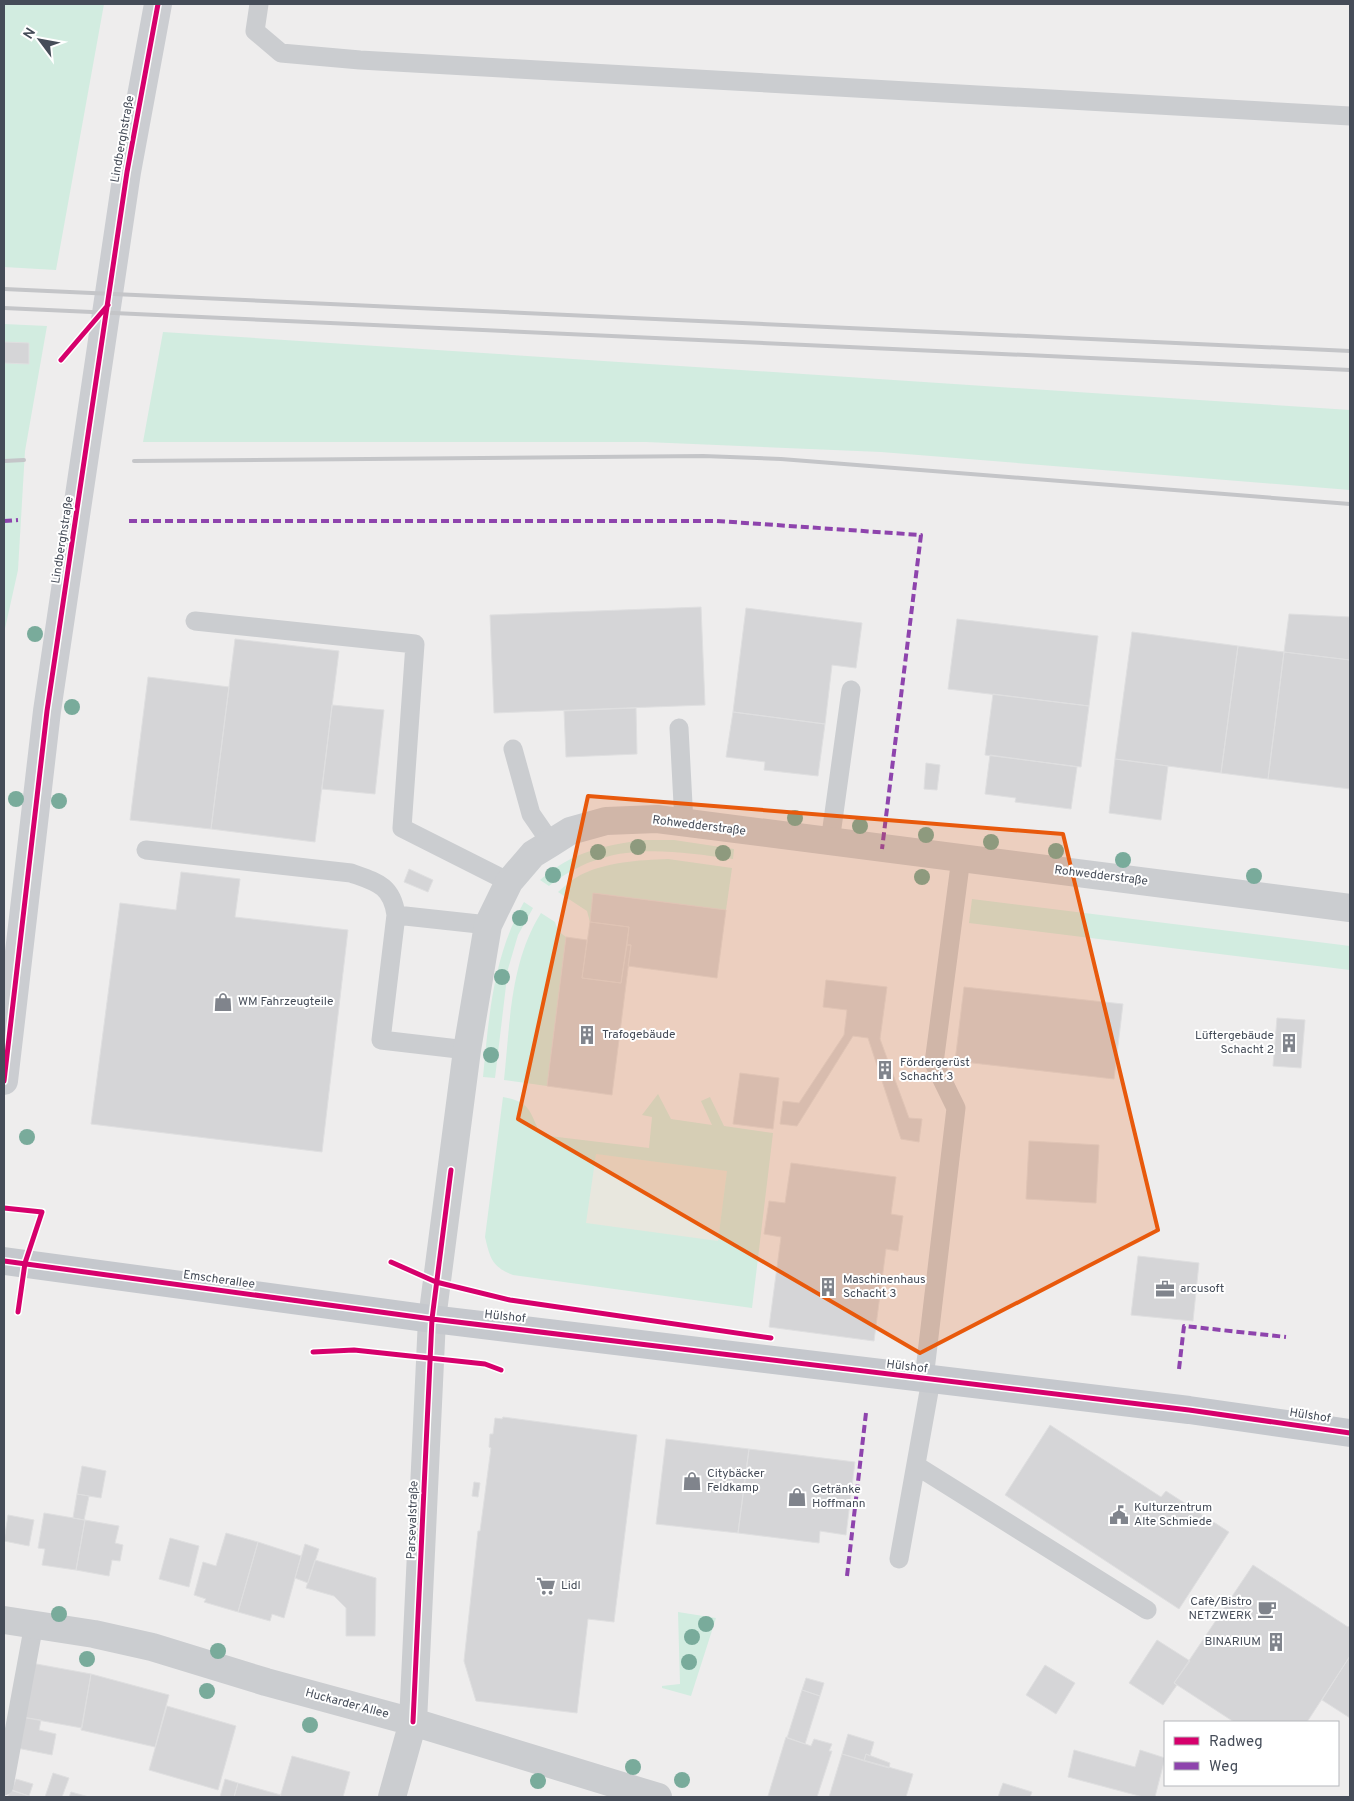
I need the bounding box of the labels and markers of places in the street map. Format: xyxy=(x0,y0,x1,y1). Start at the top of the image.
shop icon: WM Fahrzeugteile xyxy=(212,991,234,1013)
place label: WM Fahrzeugteile xyxy=(238,994,333,1010)
building icon: Trafogebäude xyxy=(576,1024,598,1046)
place label: Trafogebäude xyxy=(602,1027,675,1043)
place label: Lüftergebäude Schacht 2 xyxy=(1195,1028,1274,1058)
building icon: Lüftergebäude Schacht 2 xyxy=(1278,1032,1300,1054)
place label: Fördergerüst Schacht 3 xyxy=(900,1055,970,1085)
building icon: Fördergerüst Schacht 3 xyxy=(874,1059,896,1081)
place label: Maschinenhaus Schacht 3 xyxy=(843,1272,926,1302)
building icon: Maschinenhaus Schacht 3 xyxy=(817,1276,839,1298)
office icon: arcusoft xyxy=(1154,1278,1176,1300)
place label: arcusoft xyxy=(1180,1281,1224,1297)
place label: Citybäcker Feldkamp xyxy=(707,1466,765,1496)
shop icon: Citybäcker Feldkamp xyxy=(681,1470,703,1492)
place label: Getränke Hoffmann xyxy=(812,1482,866,1512)
shop icon: Getränke Hoffmann xyxy=(786,1486,808,1508)
place label: Kulturzentrum Alte Schmiede xyxy=(1134,1500,1212,1530)
public building icon: Kulturzentrum Alte Schmiede xyxy=(1108,1504,1130,1526)
supermarket icon: Lidl xyxy=(535,1575,557,1597)
place label: Lidl xyxy=(561,1578,581,1594)
place label: Cafè/Bistro NETZWERK xyxy=(1189,1594,1252,1624)
cafe icon: Cafè/Bistro NETZWERK xyxy=(1256,1598,1278,1620)
building icon: BINARIUM xyxy=(1265,1631,1287,1653)
place label: BINARIUM xyxy=(1204,1634,1261,1650)

